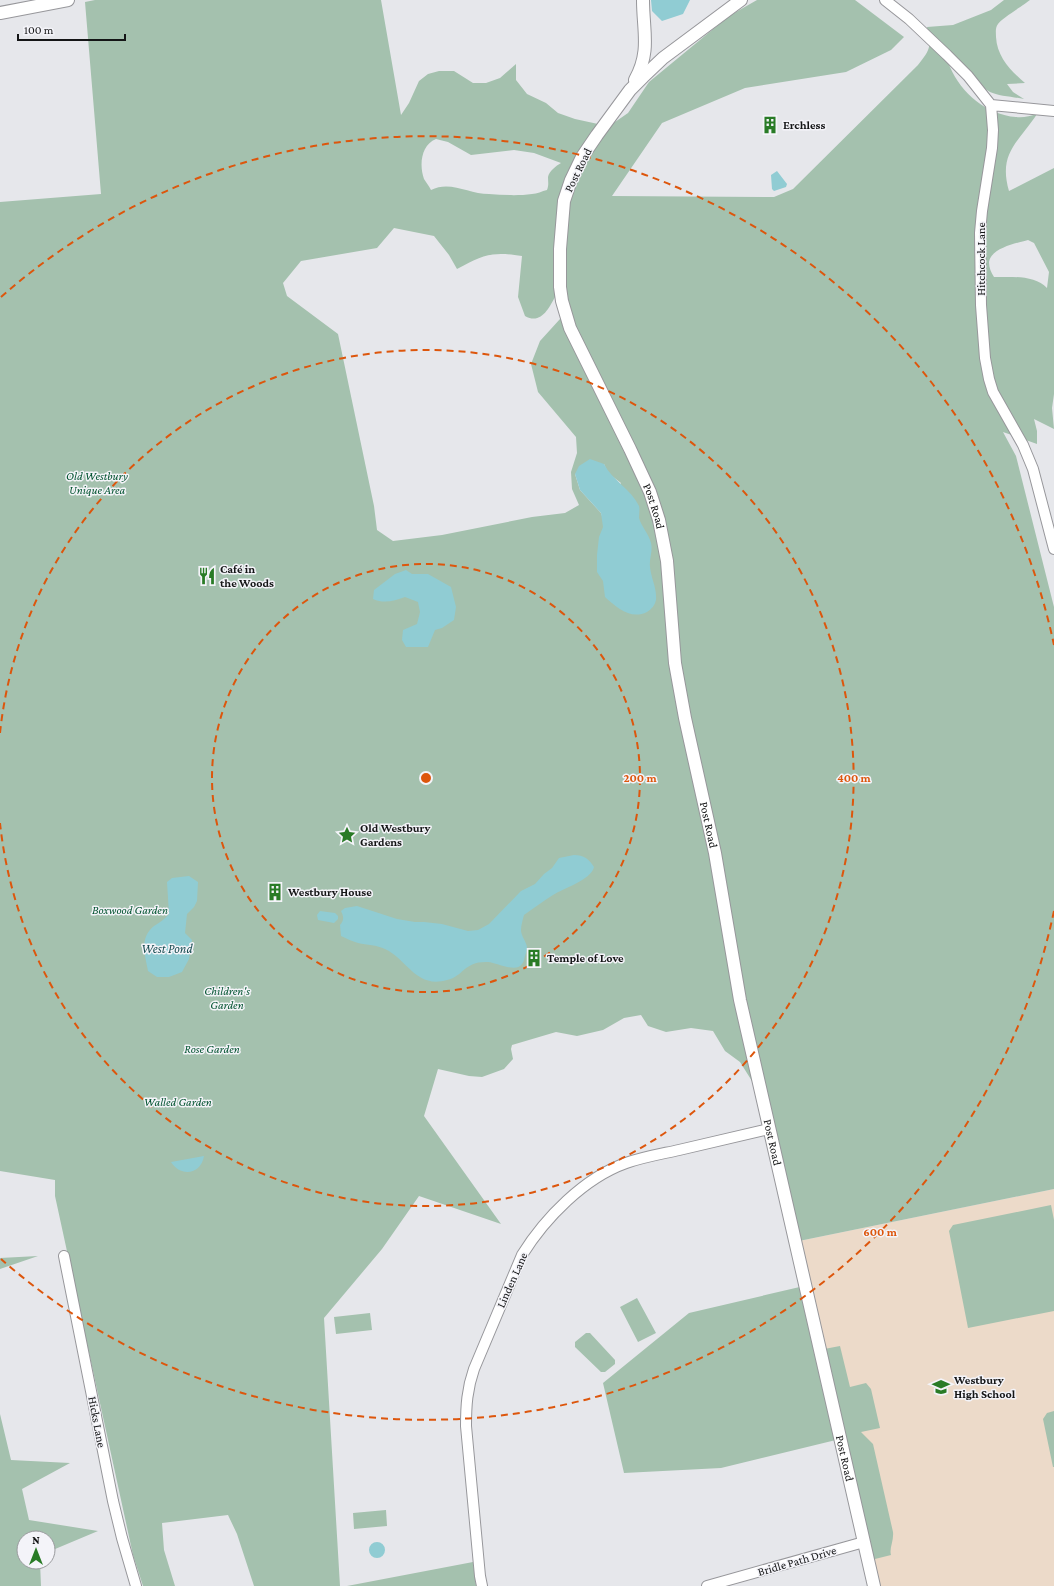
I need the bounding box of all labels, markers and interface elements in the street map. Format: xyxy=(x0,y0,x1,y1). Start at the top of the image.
scale bar xyxy=(18,16,125,42)
text: 100 m xyxy=(24,23,54,37)
building icon: Erchless xyxy=(760,115,780,135)
place label: Erchless xyxy=(783,118,825,132)
street label: Post Road xyxy=(561,145,595,194)
street label: Hitchcock Lane xyxy=(974,222,988,296)
park label: Old Westbury Unique Area xyxy=(66,469,128,497)
street label: Post Road xyxy=(640,481,668,531)
place label: Café in the Woods xyxy=(220,562,274,590)
restaurant icon: Café in the Woods xyxy=(197,566,217,586)
centre of rings xyxy=(419,771,433,785)
text: 200 m xyxy=(623,771,657,785)
text: 400 m xyxy=(837,771,872,785)
street label: Post Road xyxy=(697,800,721,850)
place label: Old Westbury Gardens xyxy=(360,821,430,849)
place icon: Old Westbury Gardens xyxy=(337,825,357,845)
building icon: Westbury House xyxy=(265,882,285,902)
place label: Westbury House xyxy=(287,885,372,899)
park label: Boxwood Garden xyxy=(92,903,168,917)
water label: West Pond xyxy=(141,941,193,956)
building icon: Temple of Love xyxy=(524,948,544,968)
place label: Temple of Love xyxy=(547,951,624,965)
park label: Children's Garden xyxy=(204,984,250,1012)
park label: Rose Garden xyxy=(184,1042,240,1056)
park label: Walled Garden xyxy=(144,1095,212,1109)
street label: Post Road xyxy=(760,1118,785,1167)
text: 600 m xyxy=(863,1225,898,1239)
street label: Linden Lane xyxy=(494,1250,530,1310)
place label: Westbury High School xyxy=(953,1373,1016,1401)
school or university icon: Westbury High School xyxy=(931,1377,951,1397)
street label: Hicks Lane xyxy=(85,1395,109,1449)
street label: Post Road xyxy=(833,1434,857,1483)
north arrow xyxy=(16,1530,56,1570)
text: N xyxy=(32,1534,40,1546)
street label: Bridle Path Drive xyxy=(756,1543,838,1579)

